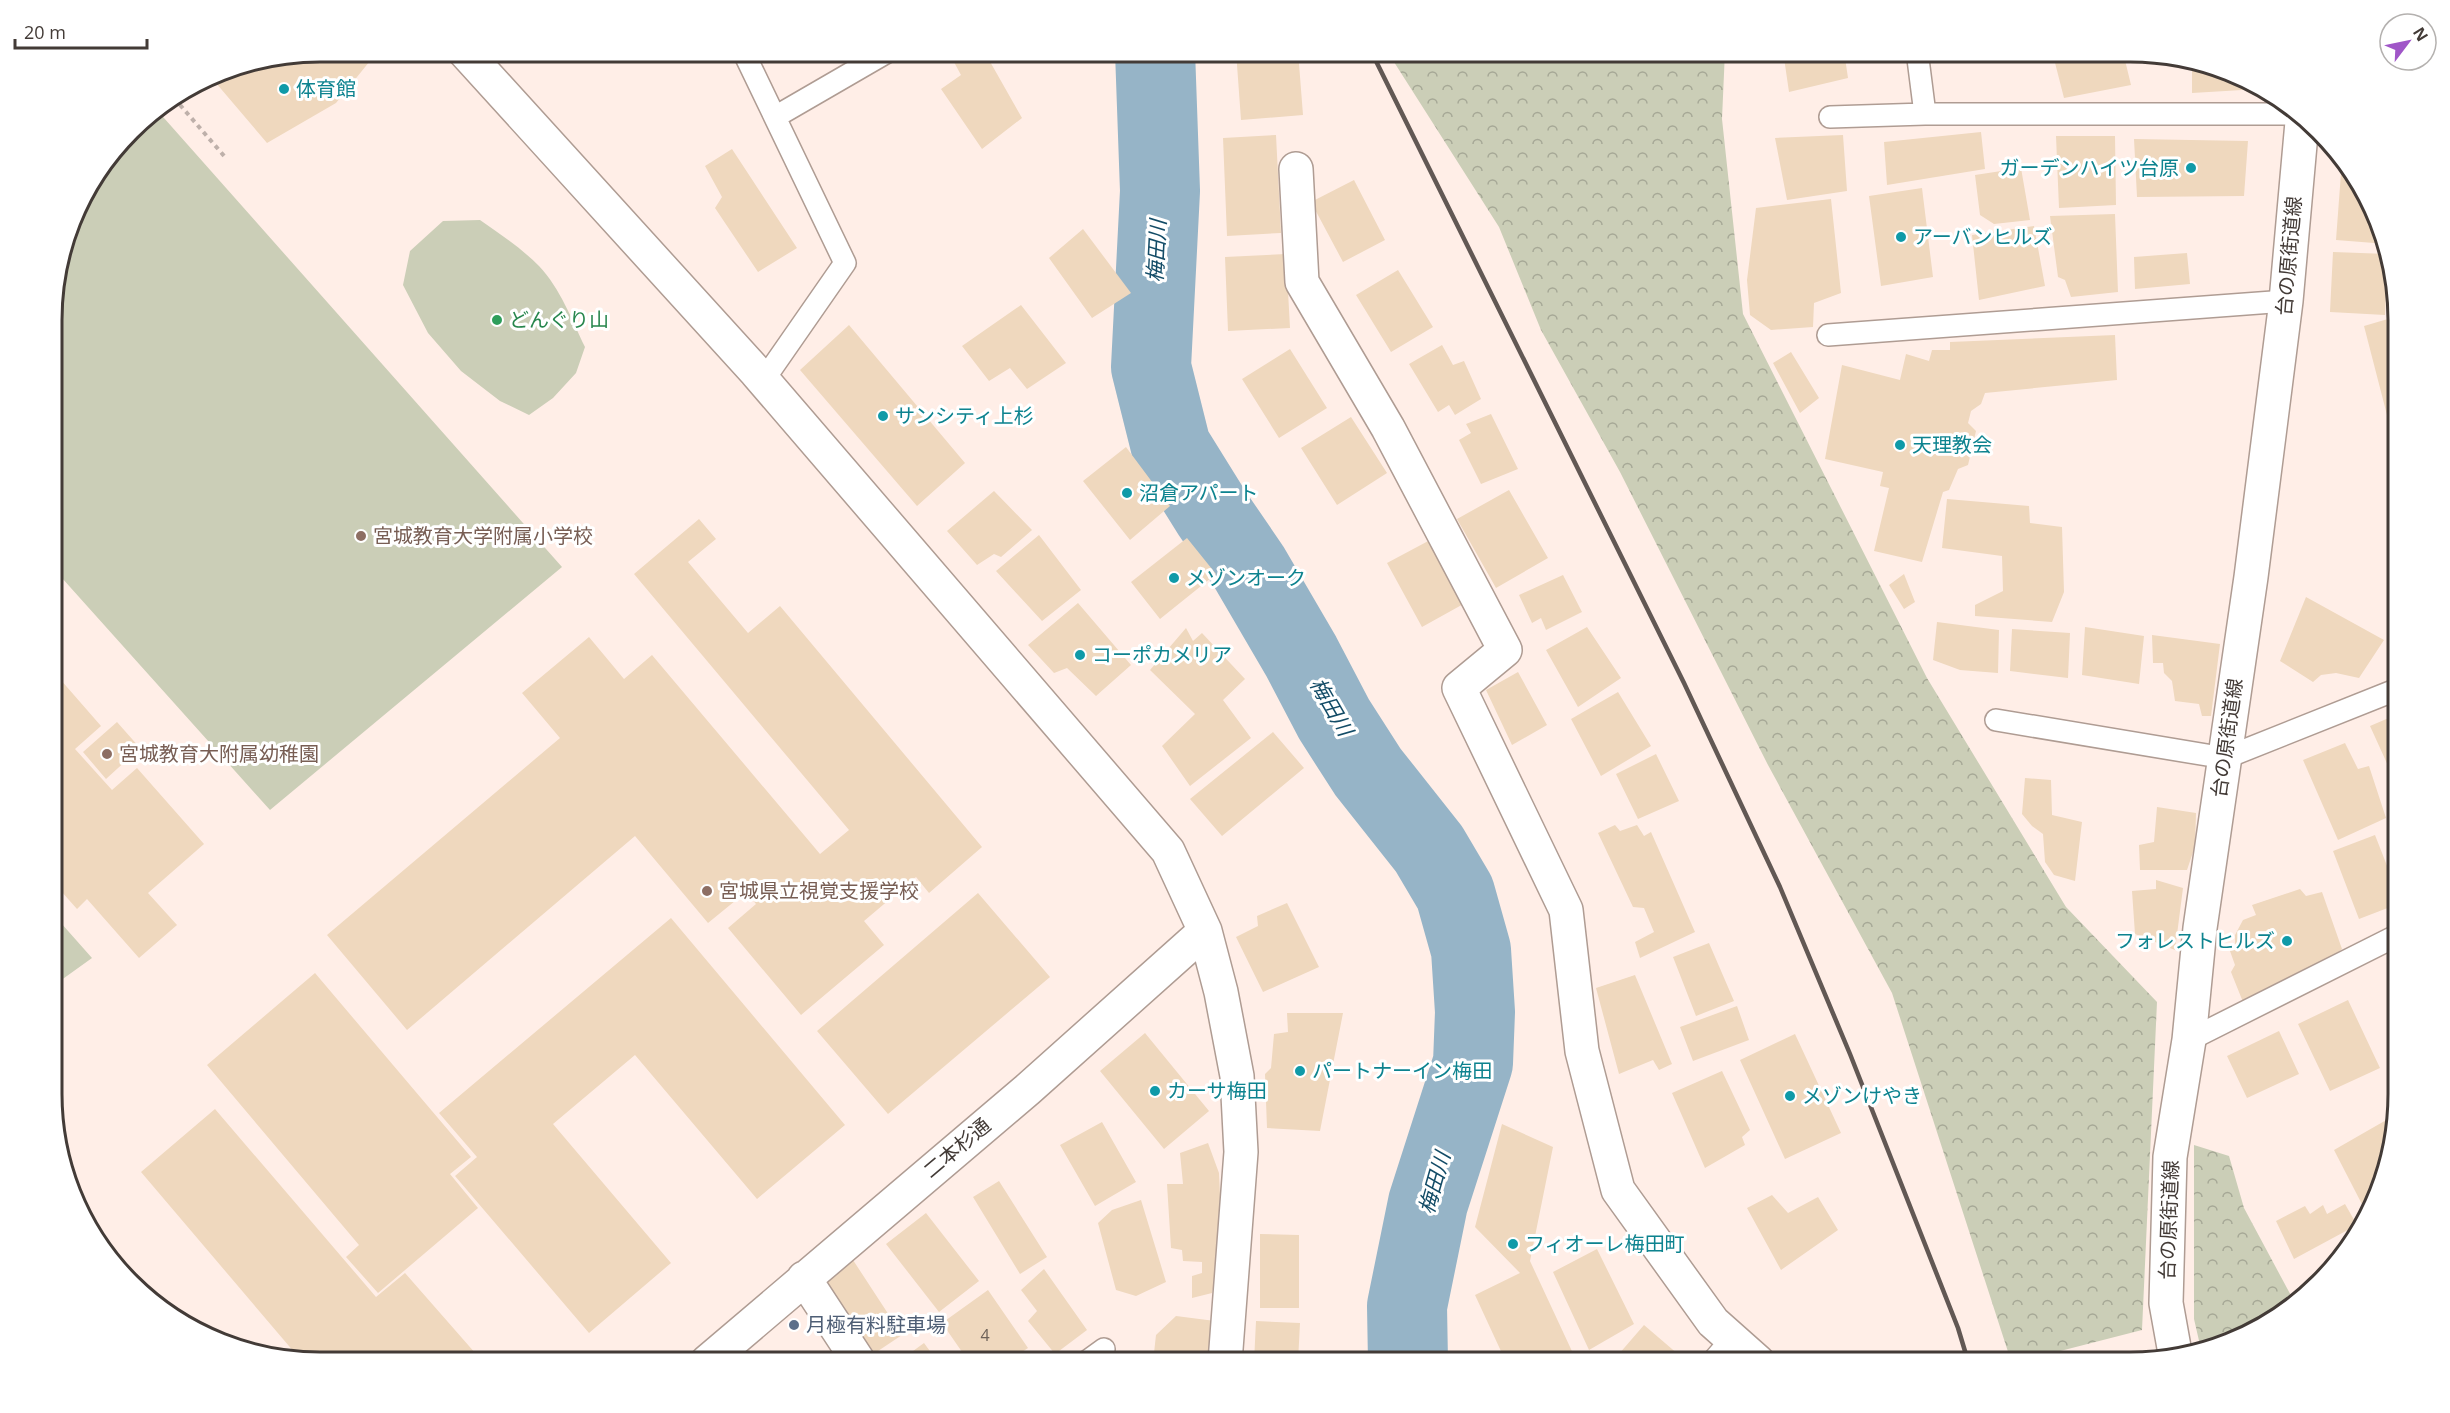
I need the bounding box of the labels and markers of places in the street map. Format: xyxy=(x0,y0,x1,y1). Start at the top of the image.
place label: 体育館 xyxy=(296,75,356,102)
marker: 体育館 xyxy=(277,82,291,96)
place label: ガーデンハイツ台原 xyxy=(1999,154,2179,181)
marker: ガーデンハイツ台原 xyxy=(2184,161,2198,175)
place label: アーバンヒルズ xyxy=(1913,223,2053,250)
marker: アーバンヒルズ xyxy=(1894,230,1908,244)
place label: どんぐり山 xyxy=(509,306,609,333)
marker: どんぐり山 xyxy=(490,313,504,327)
place label: サンシティ上杉 xyxy=(895,402,1034,429)
marker: サンシティ上杉 xyxy=(876,409,890,423)
place label: 天理教会 xyxy=(1912,431,1992,458)
marker: 天理教会 xyxy=(1893,438,1907,452)
place label: 沼倉アパート xyxy=(1139,479,1259,506)
marker: 沼倉アパート xyxy=(1120,486,1134,500)
place label: 宮城教育大学附属小学校 xyxy=(373,522,593,549)
marker: 宮城教育大学附属小学校 xyxy=(354,529,368,543)
place label: メゾンオーク xyxy=(1186,564,1306,591)
marker: メゾンオーク xyxy=(1167,571,1181,585)
place label: コーポカメリア xyxy=(1092,641,1232,668)
marker: コーポカメリア xyxy=(1073,648,1087,662)
place label: 宮城教育大附属幼稚園 xyxy=(119,740,319,767)
marker: 宮城教育大附属幼稚園 xyxy=(100,747,114,761)
place label: 宮城県立視覚支援学校 xyxy=(719,877,919,904)
marker: 宮城県立視覚支援学校 xyxy=(700,884,714,898)
place label: フォレストヒルズ xyxy=(2115,927,2275,954)
marker: フォレストヒルズ xyxy=(2280,934,2294,948)
place label: パートナーイン梅田 xyxy=(1312,1057,1492,1084)
marker: パートナーイン梅田 xyxy=(1293,1064,1307,1078)
place label: カーサ梅田 xyxy=(1167,1077,1267,1104)
place label: メゾンけやき xyxy=(1802,1082,1922,1109)
marker: カーサ梅田 xyxy=(1148,1084,1162,1098)
marker: メゾンけやき xyxy=(1783,1089,1797,1103)
place label: フィオーレ梅田町 xyxy=(1525,1230,1685,1257)
marker: フィオーレ梅田町 xyxy=(1506,1237,1520,1251)
place label: 月極有料駐車場 xyxy=(806,1311,946,1338)
marker: 月極有料駐車場 xyxy=(787,1318,801,1332)

